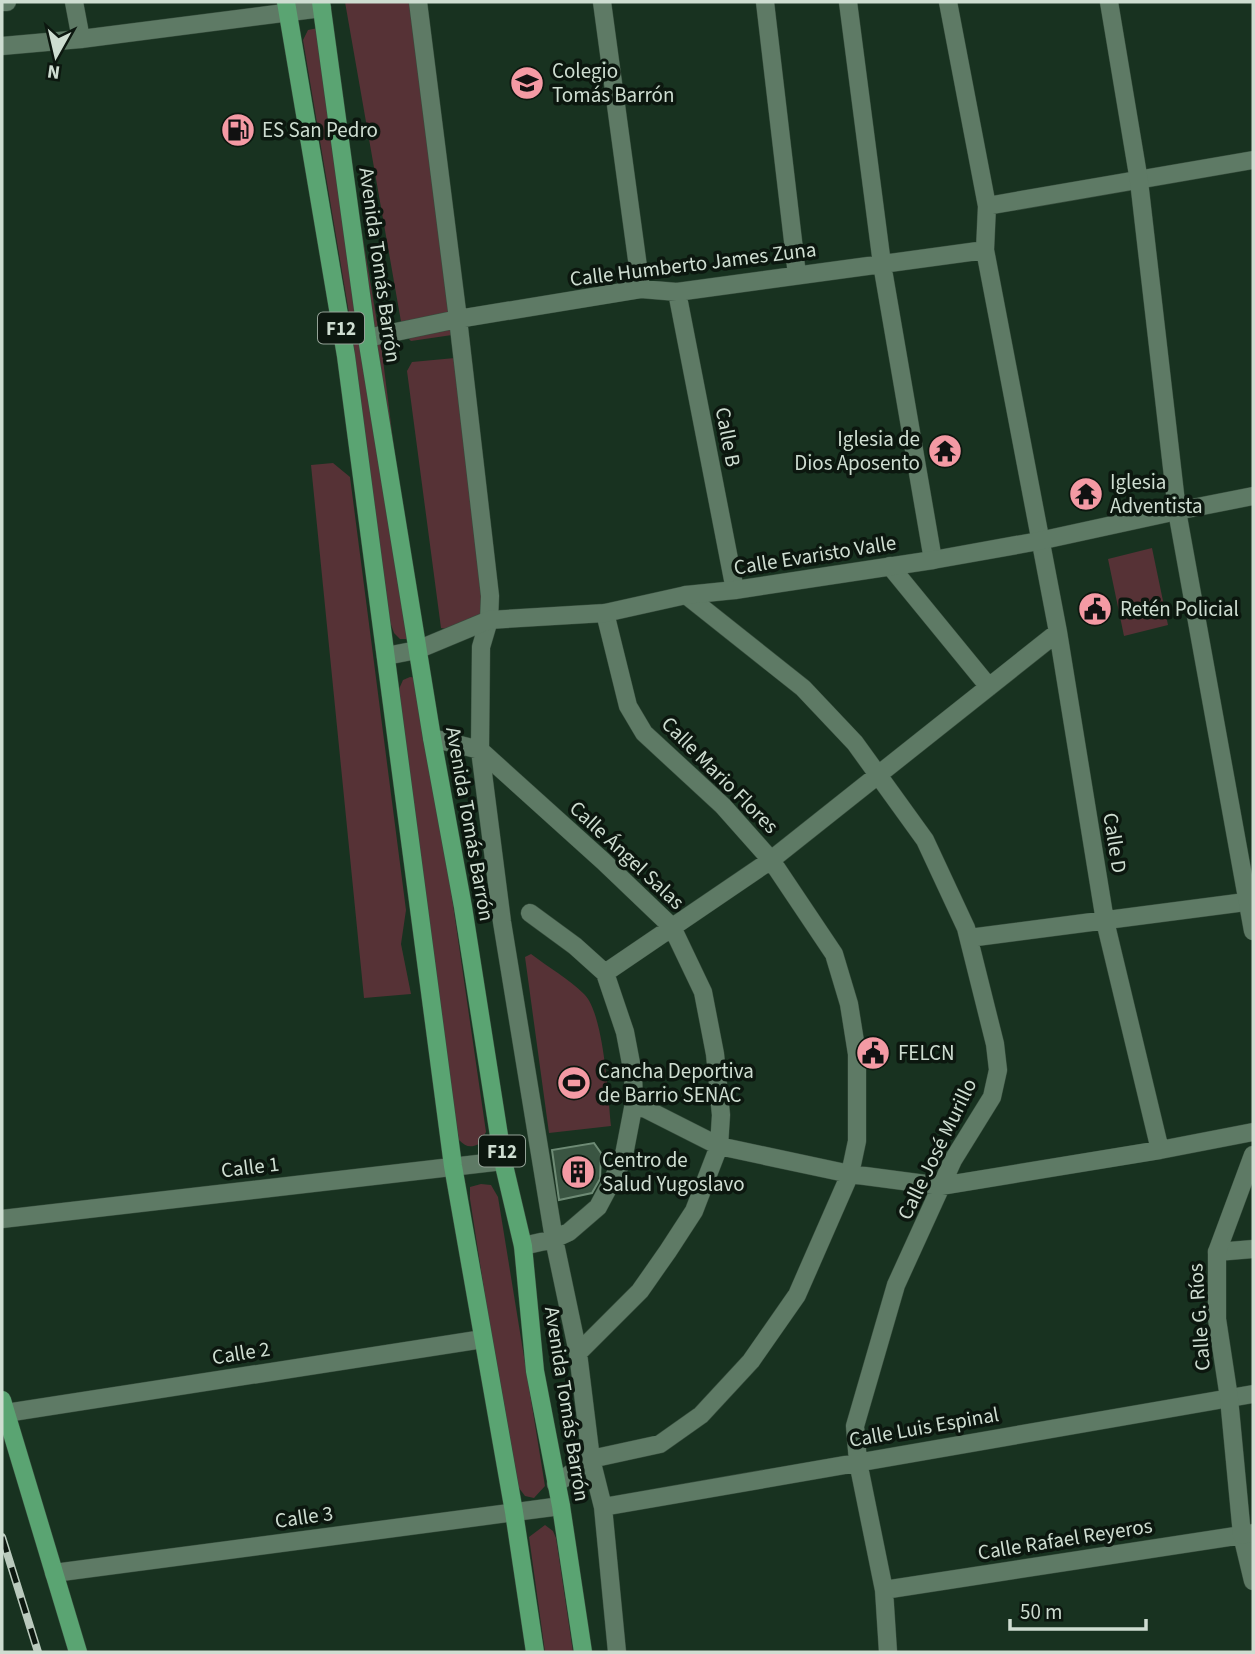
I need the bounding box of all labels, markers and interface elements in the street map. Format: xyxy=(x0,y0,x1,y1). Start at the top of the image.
north arrow xyxy=(21,21,91,91)
place label: Colegio Tomás Barrón xyxy=(552,56,674,110)
text: N xyxy=(46,57,62,86)
school or university icon: Colegio Tomás Barrón xyxy=(508,64,546,102)
fuel station icon: ES San Pedro xyxy=(219,111,257,149)
place label: ES San Pedro xyxy=(262,115,378,145)
street label: Avenida Tomás Barrón xyxy=(351,165,409,365)
street label: Calle Humberto James Zuna xyxy=(568,234,818,294)
road number: F12 xyxy=(318,312,364,344)
street label: Calle B xyxy=(708,405,748,469)
place label: Iglesia de Dios Aposento xyxy=(794,424,920,478)
temple icon: Iglesia de Dios Aposento xyxy=(926,432,964,470)
place label: Iglesia Adventista xyxy=(1110,467,1203,521)
temple icon: Iglesia Adventista xyxy=(1067,475,1105,513)
street label: Calle Evaristo Valle xyxy=(732,527,898,583)
public building icon: Retén Policial xyxy=(1076,590,1114,628)
place label: Retén Policial xyxy=(1120,594,1239,624)
street label: Calle Mario Flores xyxy=(655,710,786,841)
street label: Avenida Tomás Barrón xyxy=(438,724,502,924)
street label: Calle Ángel Salas xyxy=(563,794,691,916)
street label: Calle D xyxy=(1095,811,1135,875)
public building icon: FELCN xyxy=(854,1034,892,1072)
place label: FELCN xyxy=(898,1038,955,1068)
place label: Cancha Deportiva de Barrio SENAC xyxy=(598,1056,754,1110)
sports icon: Cancha Deportiva de Barrio SENAC xyxy=(555,1064,593,1102)
street label: Calle José Murillo xyxy=(890,1073,984,1225)
road number: F12 xyxy=(479,1135,525,1166)
place label: Centro de Salud Yugoslavo xyxy=(602,1145,745,1199)
street label: Calle 1 xyxy=(219,1149,281,1185)
building icon: Centro de Salud Yugoslavo xyxy=(559,1153,597,1191)
street label: Calle G. Ríos xyxy=(1180,1262,1218,1372)
street label: Avenida Tomás Barrón xyxy=(537,1304,597,1504)
street label: Calle 2 xyxy=(210,1334,272,1372)
street label: Calle Luis Espinal xyxy=(847,1399,1001,1455)
street label: Calle 3 xyxy=(273,1498,335,1536)
street label: Calle Rafael Reyeros xyxy=(976,1510,1155,1568)
scale bar xyxy=(1010,1588,1146,1632)
text: 50 m xyxy=(1020,1597,1062,1627)

